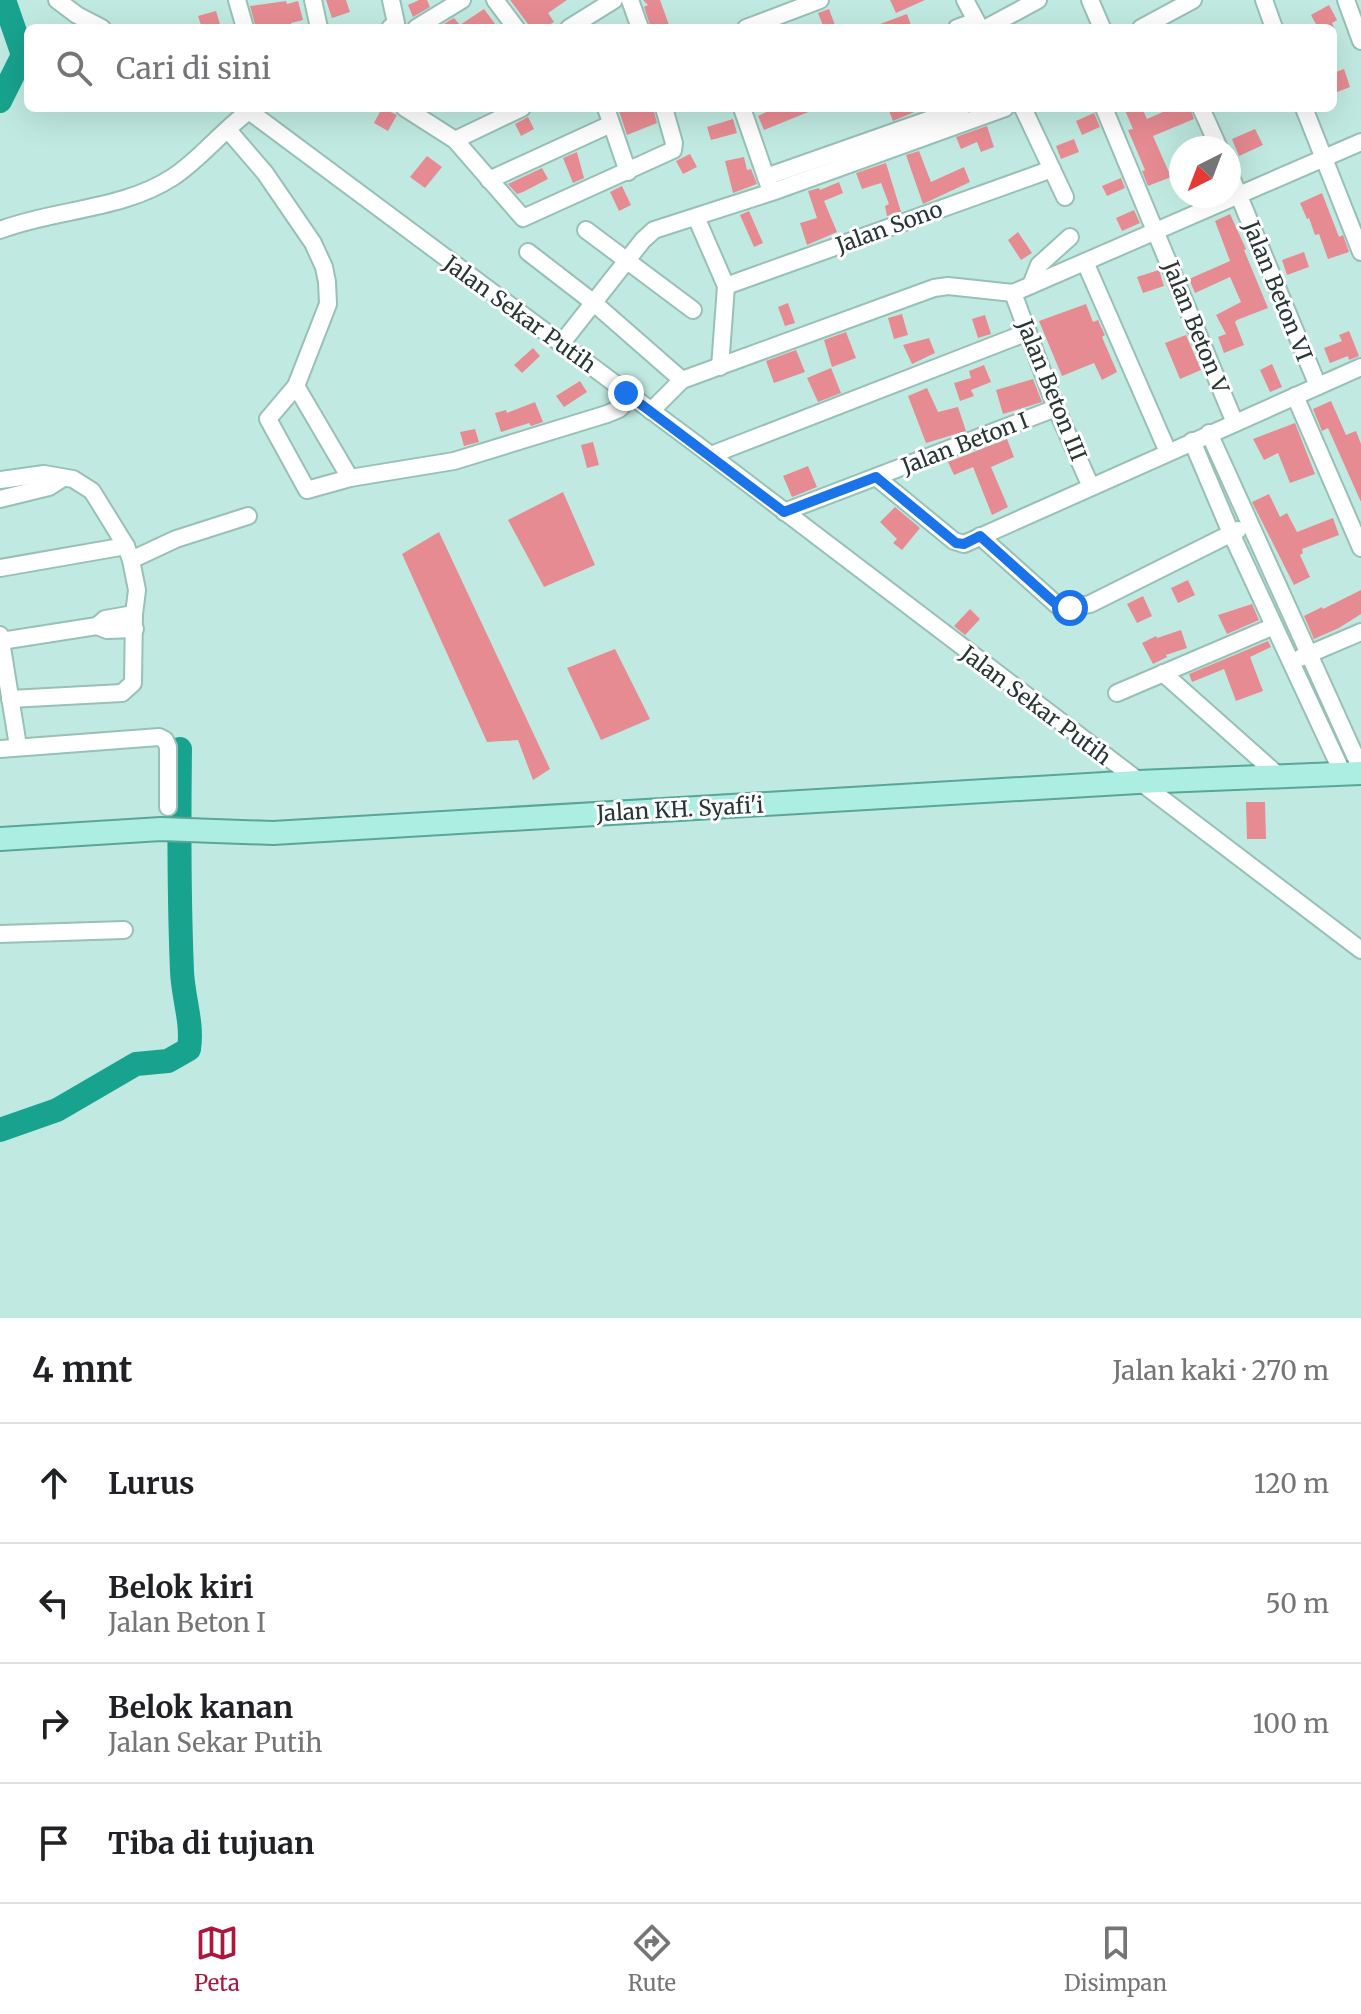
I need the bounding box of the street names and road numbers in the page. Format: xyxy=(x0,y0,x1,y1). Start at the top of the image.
street label: Jalan Sono xyxy=(831,195,946,260)
street label: Jalan Beton VI xyxy=(1237,216,1319,365)
street label: Jalan Sekar Putih xyxy=(438,249,602,379)
street label: Jalan Beton V xyxy=(1156,256,1236,398)
street label: Jalan Beton III xyxy=(1011,314,1093,465)
street label: Jalan Beton I xyxy=(897,406,1032,480)
street label: Jalan Sekar Putih xyxy=(954,639,1117,771)
street label: Jalan KH. Syafi'i xyxy=(595,791,764,827)

